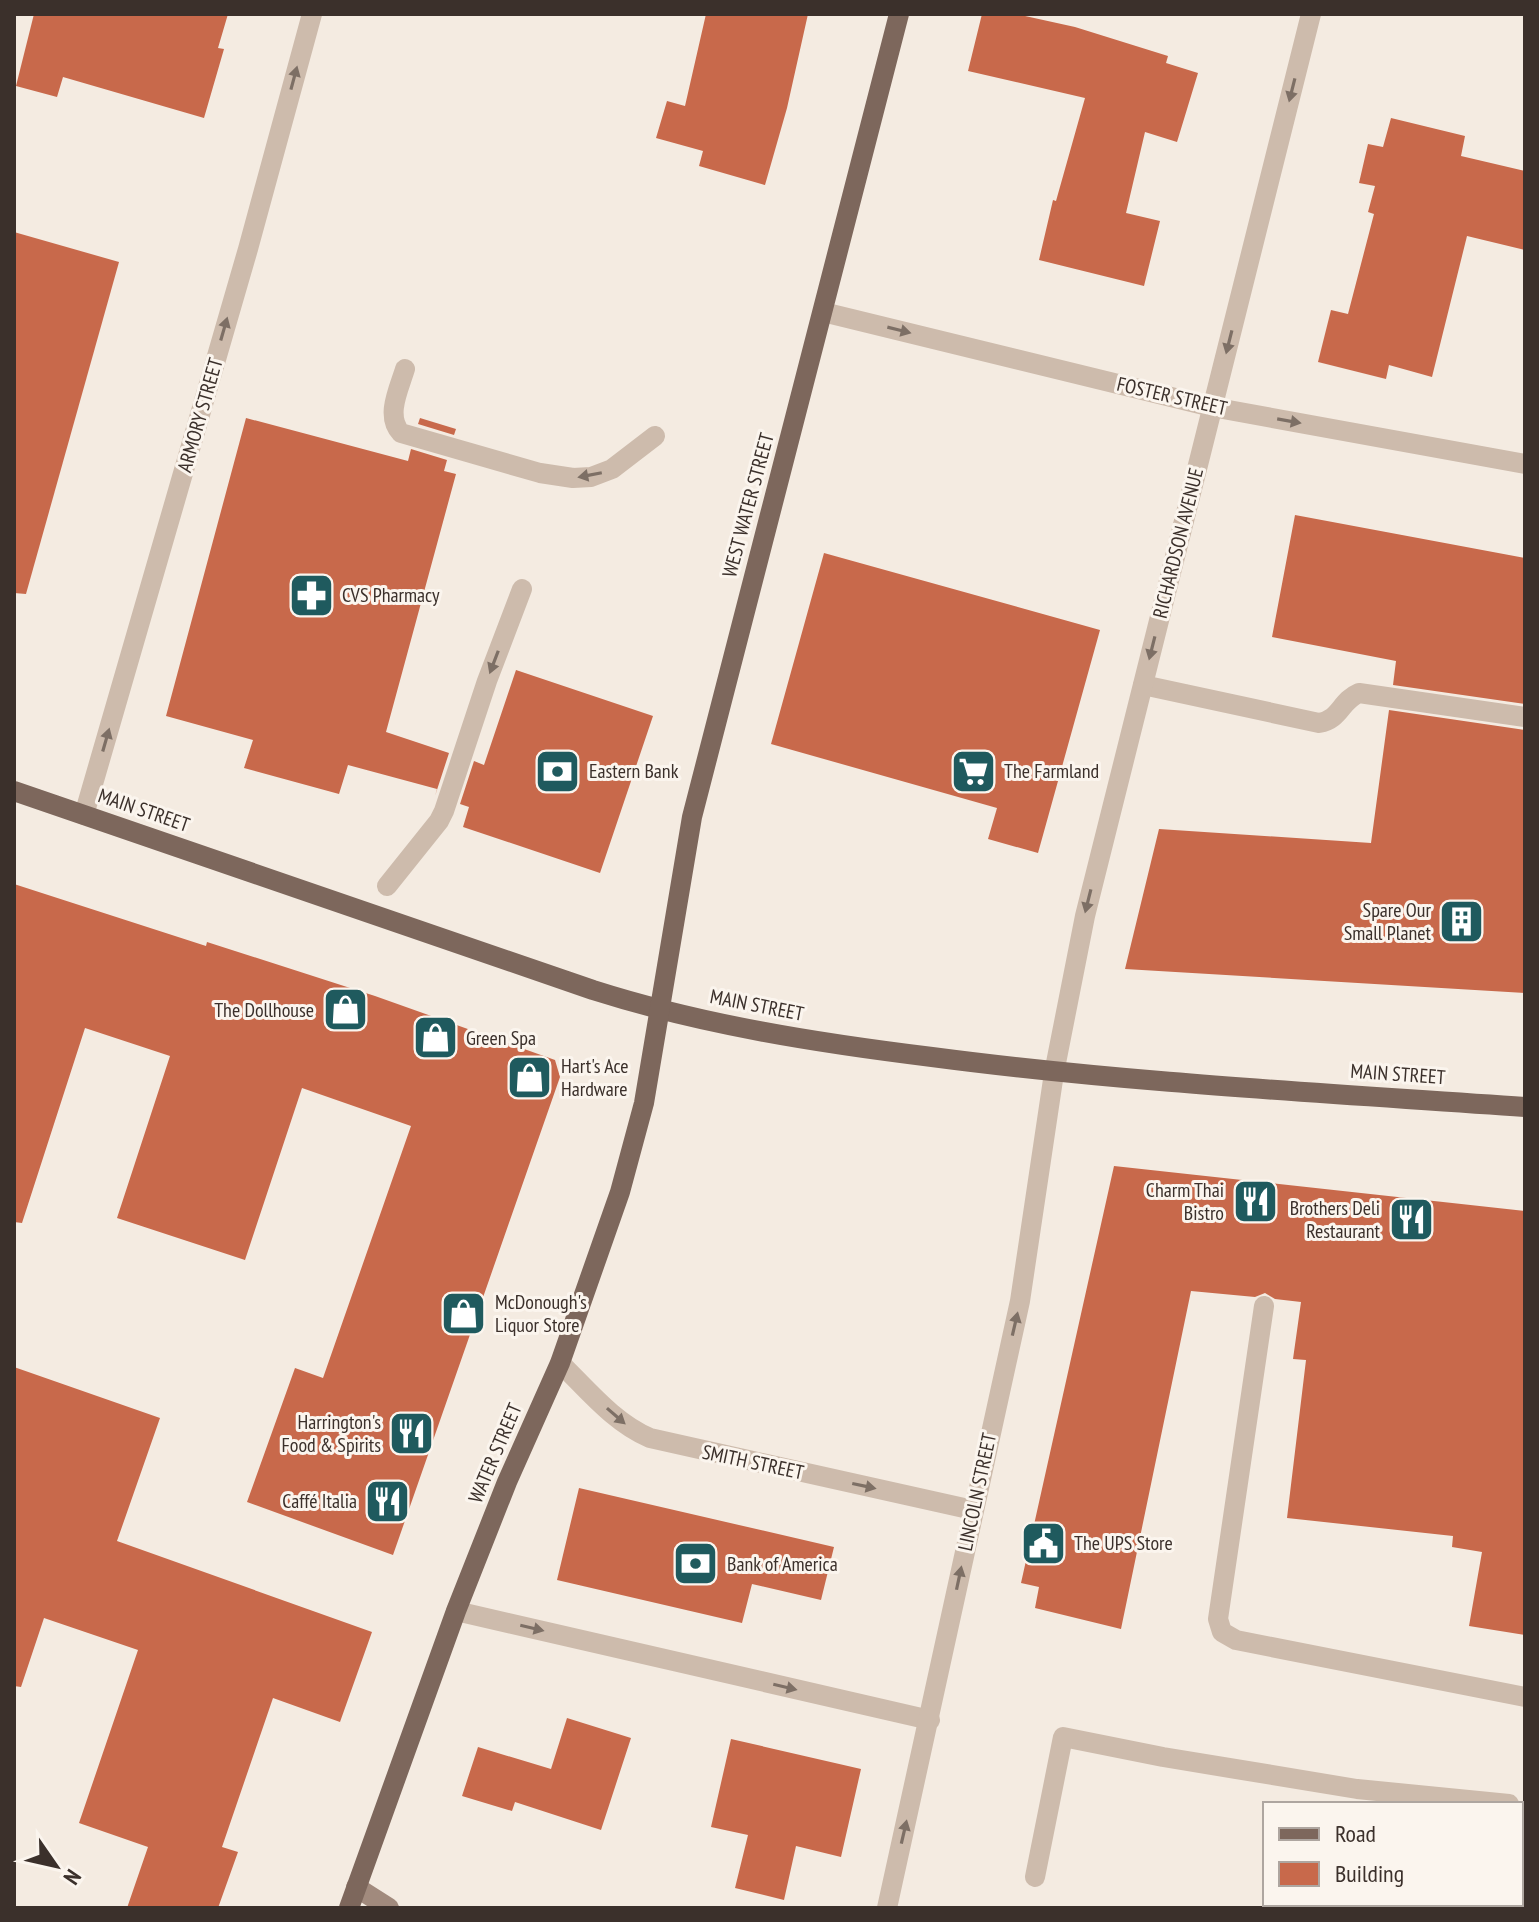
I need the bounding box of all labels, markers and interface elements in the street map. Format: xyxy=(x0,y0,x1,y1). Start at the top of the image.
one-way arrow xyxy=(289,66,301,91)
one-way arrow xyxy=(1285,77,1297,102)
one-way arrow xyxy=(219,316,231,341)
one-way arrow xyxy=(887,325,912,337)
one-way arrow xyxy=(1222,329,1234,354)
street label: ARMORY STREET xyxy=(171,355,229,475)
street label: FOSTER STREET xyxy=(1114,371,1230,421)
one-way arrow xyxy=(1276,415,1301,427)
street label: WEST WATER STREET xyxy=(716,430,780,580)
street label: RICHARDSON AVENUE xyxy=(1147,465,1209,621)
one-way arrow xyxy=(577,470,602,482)
pharmacy icon: CVS Pharmacy xyxy=(287,571,335,619)
place label: CVS Pharmacy xyxy=(342,582,440,608)
one-way arrow xyxy=(1145,636,1157,661)
one-way arrow xyxy=(487,650,500,674)
one-way arrow xyxy=(100,727,113,751)
bank icon: Eastern Bank xyxy=(534,747,582,795)
supermarket icon: The Farmland xyxy=(949,747,997,795)
place label: Eastern Bank xyxy=(589,758,679,784)
place label: The Farmland xyxy=(1004,758,1099,784)
street label: MAIN STREET xyxy=(95,782,193,838)
one-way arrow xyxy=(1082,888,1094,913)
place label: Spare Our Small Planet xyxy=(1344,897,1432,946)
building icon: Spare Our Small Planet xyxy=(1438,897,1486,945)
street label: MAIN STREET xyxy=(708,983,806,1027)
shop icon: The Dollhouse xyxy=(321,986,369,1034)
place label: The Dollhouse xyxy=(214,997,314,1023)
shop icon: Green Spa xyxy=(411,1014,459,1062)
place label: Green Spa xyxy=(466,1025,536,1051)
place label: Hart's Ace Hardware xyxy=(561,1053,629,1102)
shop icon: Hart's Ace Hardware xyxy=(506,1054,554,1102)
street label: MAIN STREET xyxy=(1350,1058,1446,1090)
place label: Charm Thai Bistro xyxy=(1146,1177,1224,1226)
restaurant icon: Charm Thai Bistro xyxy=(1231,1177,1279,1225)
place label: Brothers Deli Restaurant xyxy=(1290,1195,1380,1244)
restaurant icon: Brothers Deli Restaurant xyxy=(1387,1196,1435,1244)
place label: McDonough's Liquor Store xyxy=(495,1289,587,1338)
shop icon: McDonough's Liquor Store xyxy=(440,1290,488,1338)
one-way arrow xyxy=(1009,1311,1022,1336)
street label: WATER STREET xyxy=(462,1399,528,1507)
one-way arrow xyxy=(607,1407,626,1425)
place label: Harrington's Food & Spirits xyxy=(282,1409,381,1458)
restaurant icon: Harrington's Food & Spirits xyxy=(388,1410,436,1458)
street label: LINCOLN STREET xyxy=(952,1431,1002,1553)
street label: SMITH STREET xyxy=(700,1439,806,1485)
restaurant icon: Caffé Italia xyxy=(364,1477,412,1525)
one-way arrow xyxy=(852,1480,877,1493)
place label: Caffé Italia xyxy=(282,1488,357,1514)
public building icon: The UPS Store xyxy=(1019,1519,1067,1567)
place label: The UPS Store xyxy=(1074,1530,1173,1556)
bank icon: Bank of America xyxy=(672,1540,720,1588)
place label: Bank of America xyxy=(727,1551,838,1577)
one-way arrow xyxy=(953,1565,966,1590)
one-way arrow xyxy=(519,1623,544,1635)
one-way arrow xyxy=(773,1681,798,1694)
legend xyxy=(1263,1802,1523,1906)
text: Road xyxy=(1335,1818,1376,1849)
one-way arrow xyxy=(898,1819,911,1844)
north arrow xyxy=(16,1826,96,1906)
text: Building xyxy=(1335,1858,1404,1889)
text: N xyxy=(58,1864,88,1890)

